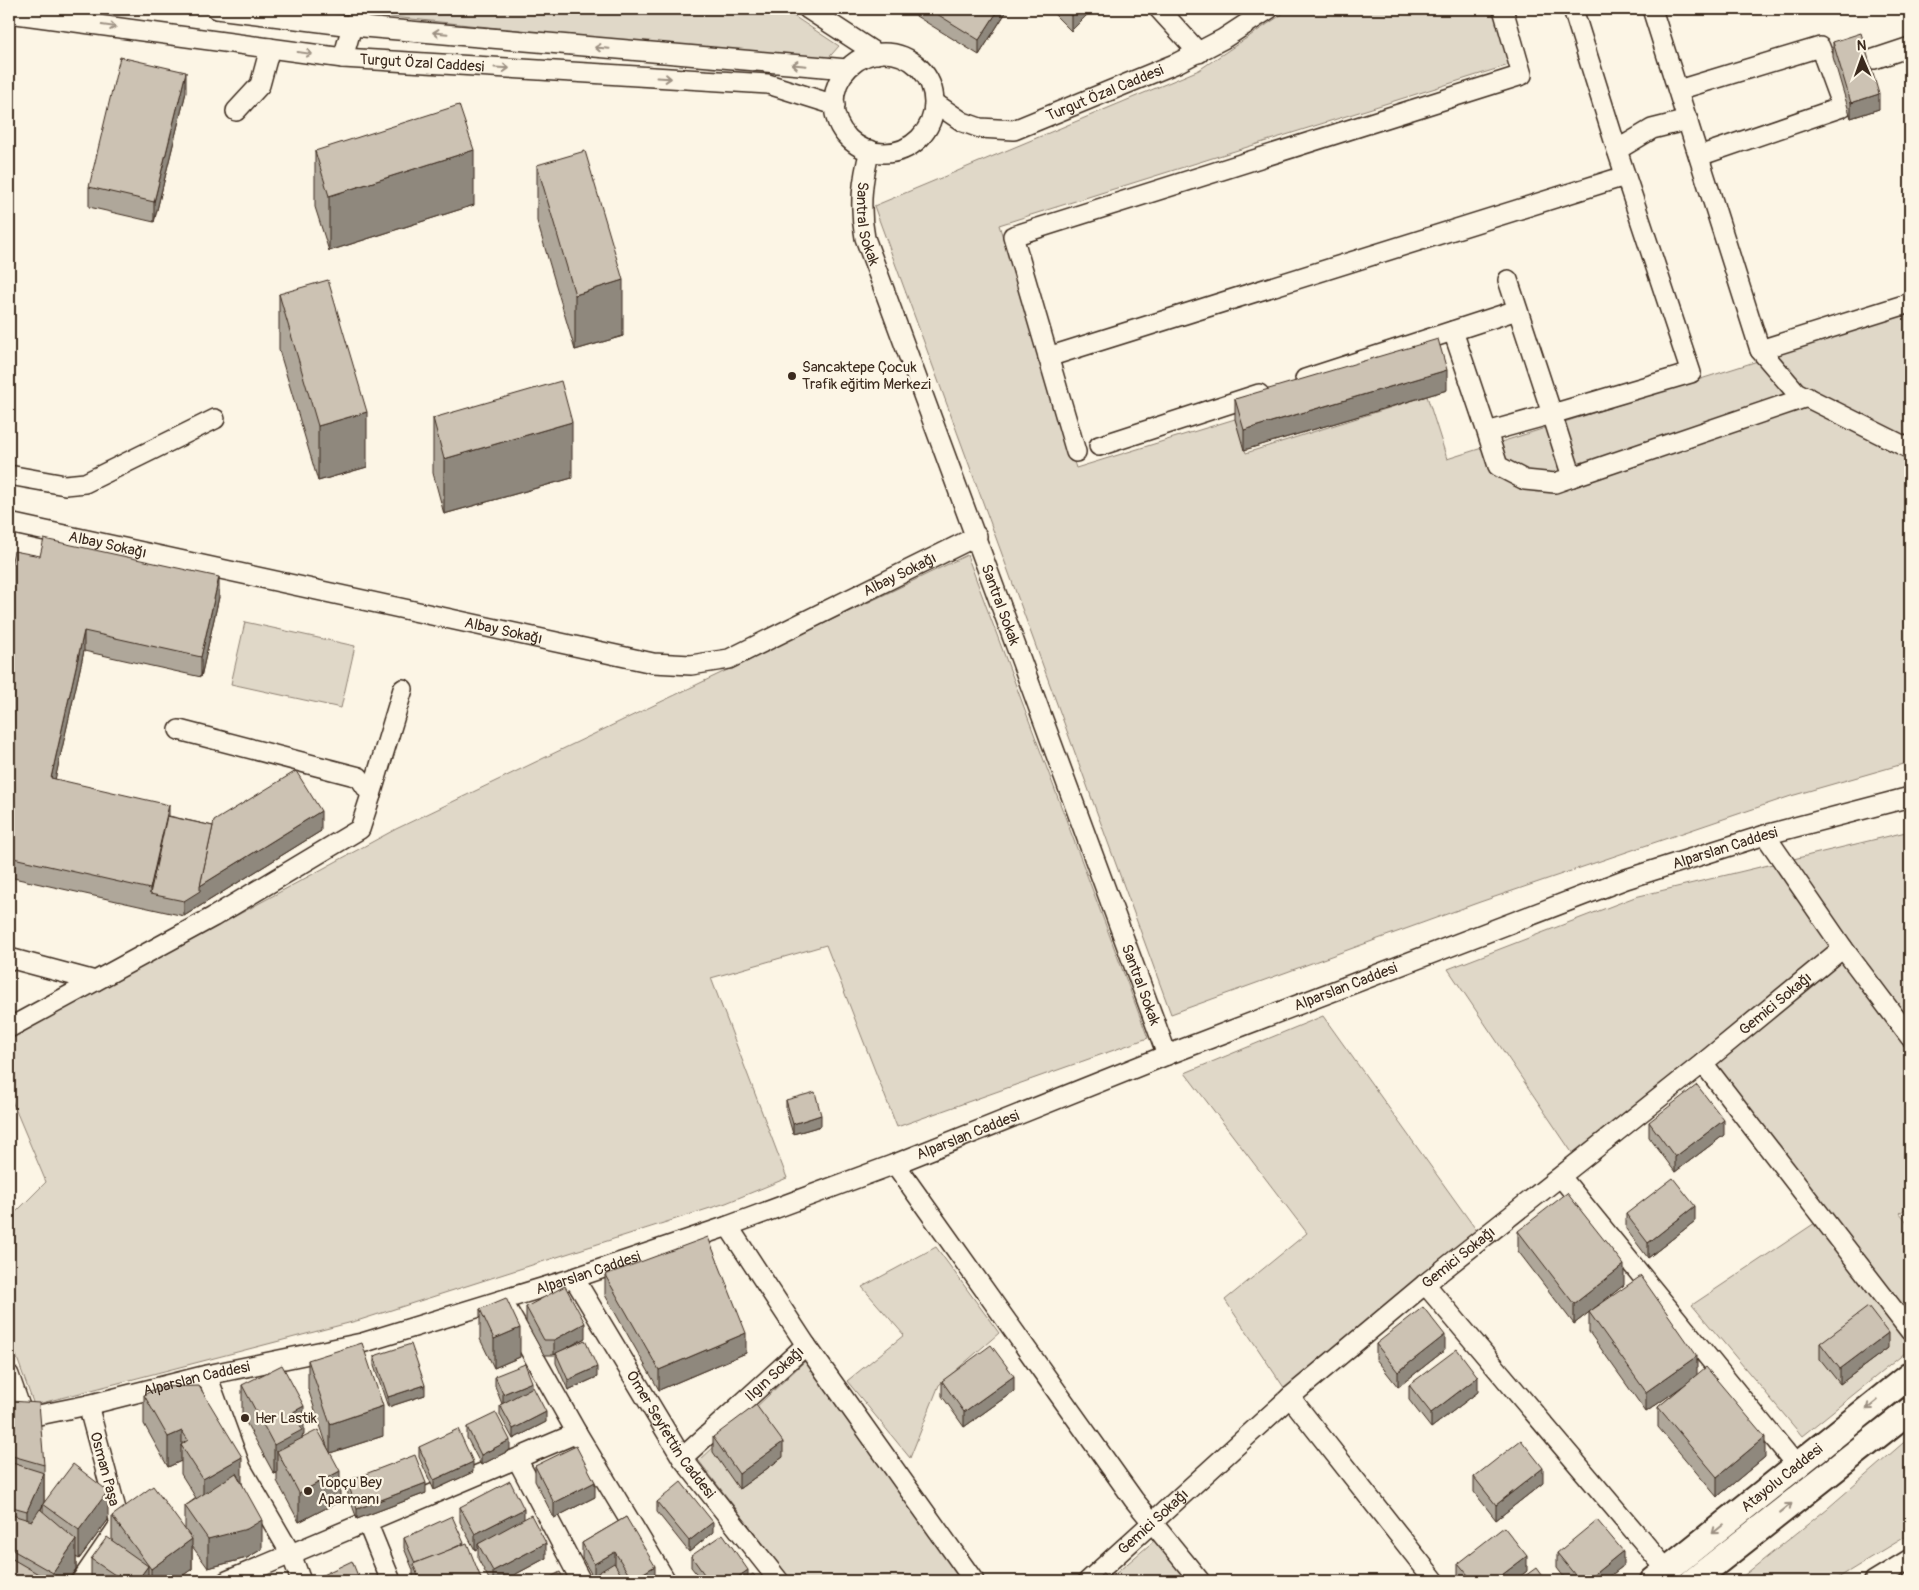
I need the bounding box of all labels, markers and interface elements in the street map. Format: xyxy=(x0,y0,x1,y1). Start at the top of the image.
one-way arrow xyxy=(101,22,117,32)
one-way arrow xyxy=(433,29,449,38)
north arrow xyxy=(1836,32,1886,82)
text: N xyxy=(1857,37,1867,54)
one-way arrow xyxy=(594,43,610,52)
one-way arrow xyxy=(296,48,312,58)
street label: Turgut Özal Caddesi xyxy=(359,50,485,77)
one-way arrow xyxy=(791,60,807,70)
street label: Turgut Özal Caddesi xyxy=(1044,61,1167,126)
one-way arrow xyxy=(493,63,509,72)
one-way arrow xyxy=(656,73,672,82)
street label: Santral Sokak xyxy=(852,181,884,269)
place label: Sancaktepe Çocuk Trafik eğitim Merkezi xyxy=(802,358,931,394)
marker: Sancaktepe Çocuk Trafik eğitim Merkezi xyxy=(786,370,798,382)
street label: Albay Sokağı xyxy=(67,527,148,563)
street label: Albay Sokağı xyxy=(860,549,940,601)
street label: Santral Sokak xyxy=(976,562,1024,649)
street label: Albay Sokağı xyxy=(463,613,544,649)
street label: Alparslan Caddesi xyxy=(1670,823,1780,874)
street label: Santral Sokak xyxy=(1117,942,1164,1029)
street label: Alparslan Caddesi xyxy=(1291,958,1400,1015)
street label: Gemici Sokağı xyxy=(1735,968,1816,1039)
street label: Alparslan Caddesi xyxy=(914,1106,1022,1165)
street label: Gemici Sokağı xyxy=(1418,1223,1499,1293)
street label: Alparslan Caddesi xyxy=(533,1247,643,1299)
street label: Ilgın Sokağı xyxy=(741,1343,808,1406)
street label: Alparslan Caddesi xyxy=(141,1357,252,1401)
street label: Ömer Seyfettin Caddesi xyxy=(622,1367,719,1503)
one-way arrow xyxy=(1866,1400,1879,1411)
place label: Her Lastik xyxy=(255,1409,318,1428)
marker: Her Lastik xyxy=(239,1412,251,1424)
street label: Osman Paşa xyxy=(85,1430,124,1508)
street label: Atayolu Caddesi xyxy=(1737,1439,1827,1517)
place label: Topçu Bey Aparmanı xyxy=(318,1473,382,1509)
marker: Topçu Bey Aparmanı xyxy=(302,1485,314,1497)
street label: Gemici Sokağı xyxy=(1114,1485,1193,1559)
one-way arrow xyxy=(1780,1502,1793,1513)
one-way arrow xyxy=(1712,1524,1725,1535)

